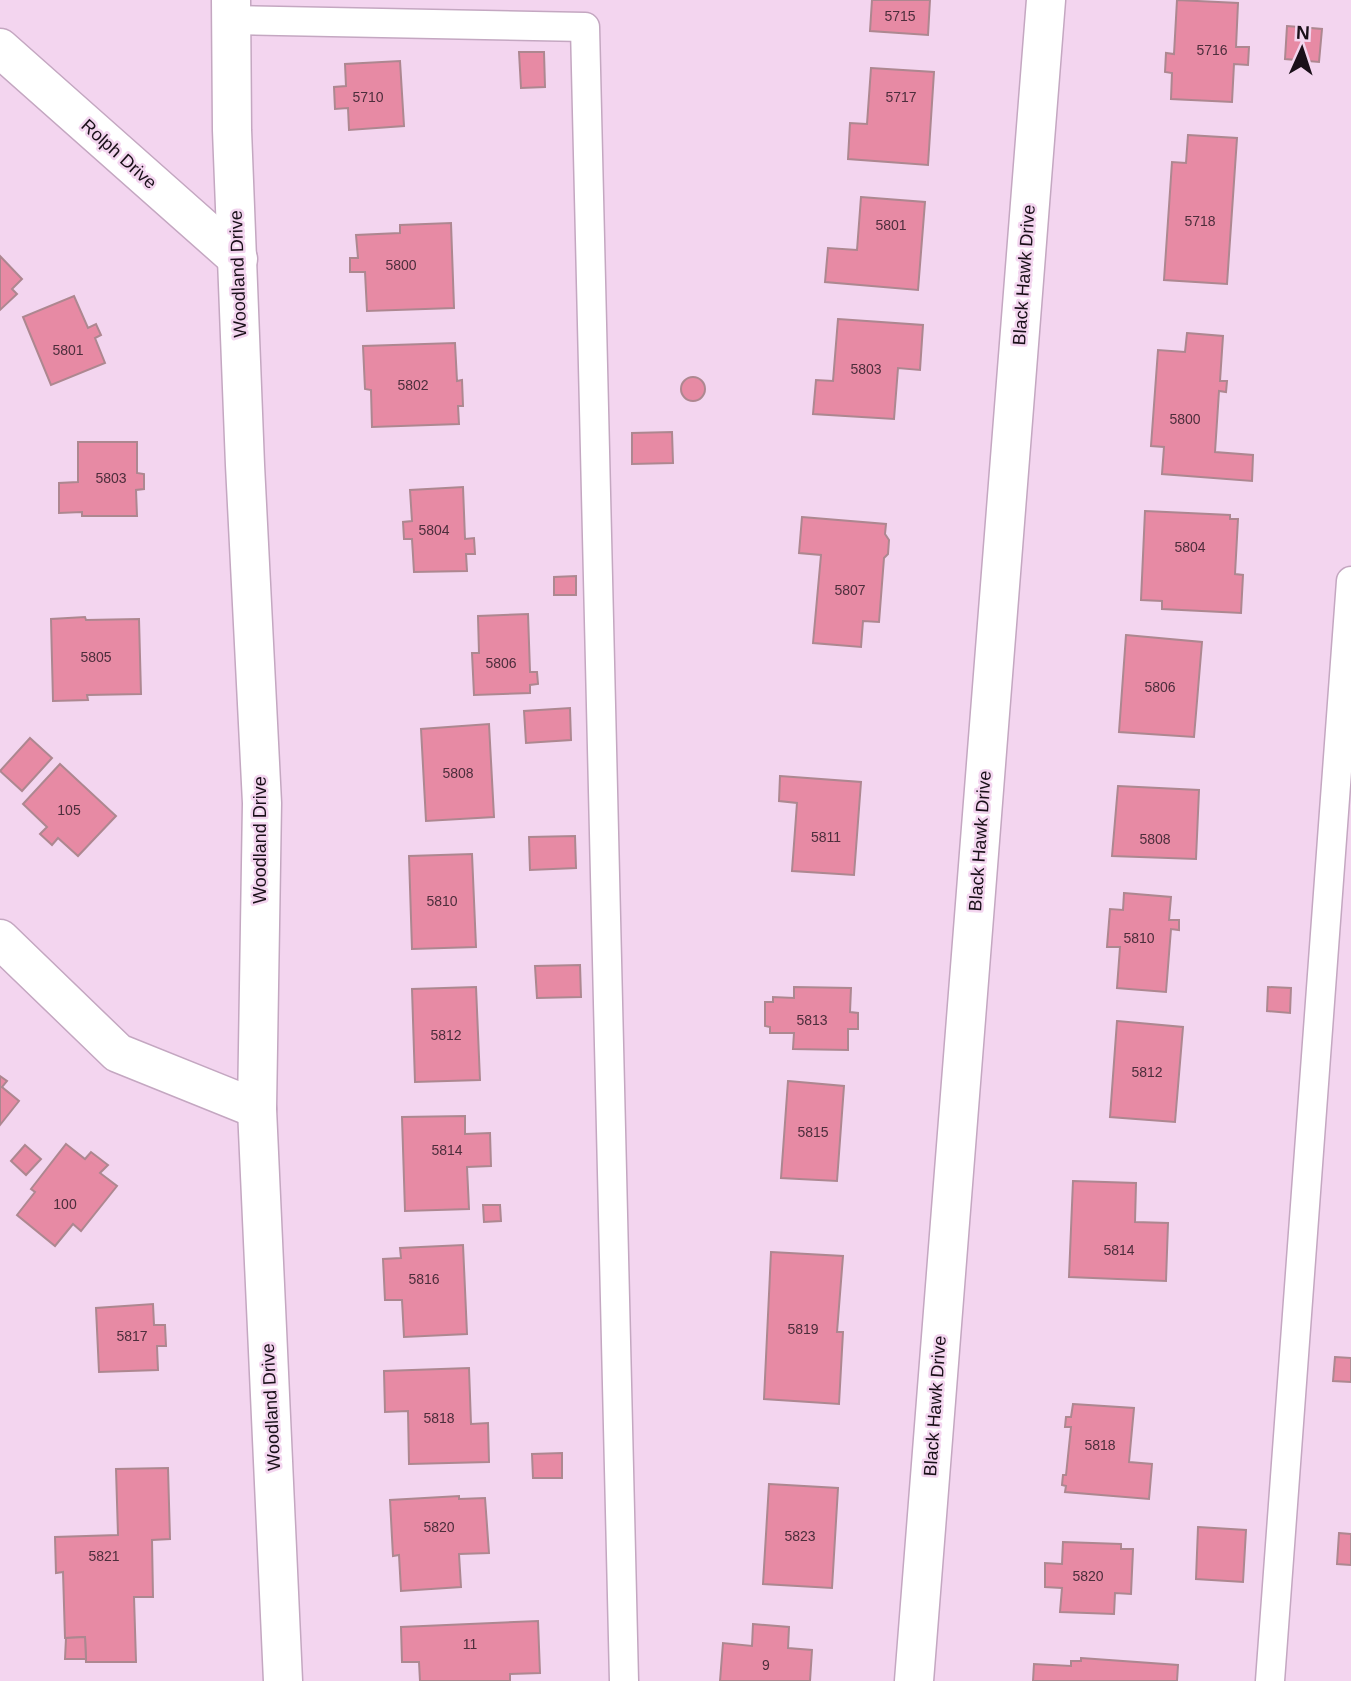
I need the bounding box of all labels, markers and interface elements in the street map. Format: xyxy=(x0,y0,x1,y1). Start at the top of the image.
house number: 5715 xyxy=(884,8,916,24)
north arrow xyxy=(1267,14,1337,84)
text: N xyxy=(1295,22,1310,43)
house number: 5716 xyxy=(1196,42,1228,58)
house number: 5710 xyxy=(352,89,384,105)
house number: 5717 xyxy=(885,89,917,105)
street label: Rolph Drive xyxy=(77,115,161,193)
street label: Black Hawk Drive xyxy=(1009,204,1039,346)
street label: Woodland Drive xyxy=(226,210,250,338)
house number: 5718 xyxy=(1184,213,1216,229)
house number: 5801 xyxy=(875,217,907,233)
house number: 5800 xyxy=(385,257,417,273)
house number: 5801 xyxy=(52,342,84,358)
house number: 5803 xyxy=(850,361,882,377)
house number: 5802 xyxy=(397,377,429,393)
house number: 5800 xyxy=(1169,411,1201,427)
house number: 5803 xyxy=(95,470,127,486)
house number: 5804 xyxy=(418,522,450,538)
house number: 5804 xyxy=(1174,539,1206,555)
house number: 5807 xyxy=(834,582,866,598)
house number: 5805 xyxy=(80,649,112,665)
house number: 5806 xyxy=(485,655,517,671)
house number: 5806 xyxy=(1144,679,1176,695)
house number: 5808 xyxy=(442,765,474,781)
street label: Black Hawk Drive xyxy=(965,770,995,912)
street label: Woodland Drive xyxy=(250,776,270,904)
house number: 105 xyxy=(57,802,81,818)
house number: 5811 xyxy=(811,829,841,845)
house number: 5808 xyxy=(1139,831,1171,847)
house number: 5810 xyxy=(426,893,458,909)
house number: 5810 xyxy=(1123,930,1155,946)
house number: 5813 xyxy=(796,1012,828,1028)
house number: 5812 xyxy=(430,1027,462,1043)
house number: 5812 xyxy=(1131,1064,1163,1080)
house number: 5815 xyxy=(797,1124,829,1140)
house number: 5814 xyxy=(431,1142,463,1158)
house number: 100 xyxy=(53,1196,77,1212)
house number: 5814 xyxy=(1103,1242,1135,1258)
house number: 5816 xyxy=(408,1271,440,1287)
house number: 5819 xyxy=(787,1321,819,1337)
house number: 5817 xyxy=(116,1328,148,1344)
street label: Black Hawk Drive xyxy=(920,1335,950,1477)
street label: Woodland Drive xyxy=(258,1343,284,1471)
house number: 5818 xyxy=(423,1410,455,1426)
house number: 5818 xyxy=(1084,1437,1116,1453)
house number: 5820 xyxy=(423,1519,455,1535)
house number: 5823 xyxy=(784,1528,816,1544)
house number: 5821 xyxy=(88,1548,120,1564)
house number: 5820 xyxy=(1072,1568,1104,1584)
house number: 11 xyxy=(463,1636,477,1652)
house number: 9 xyxy=(762,1657,770,1673)

